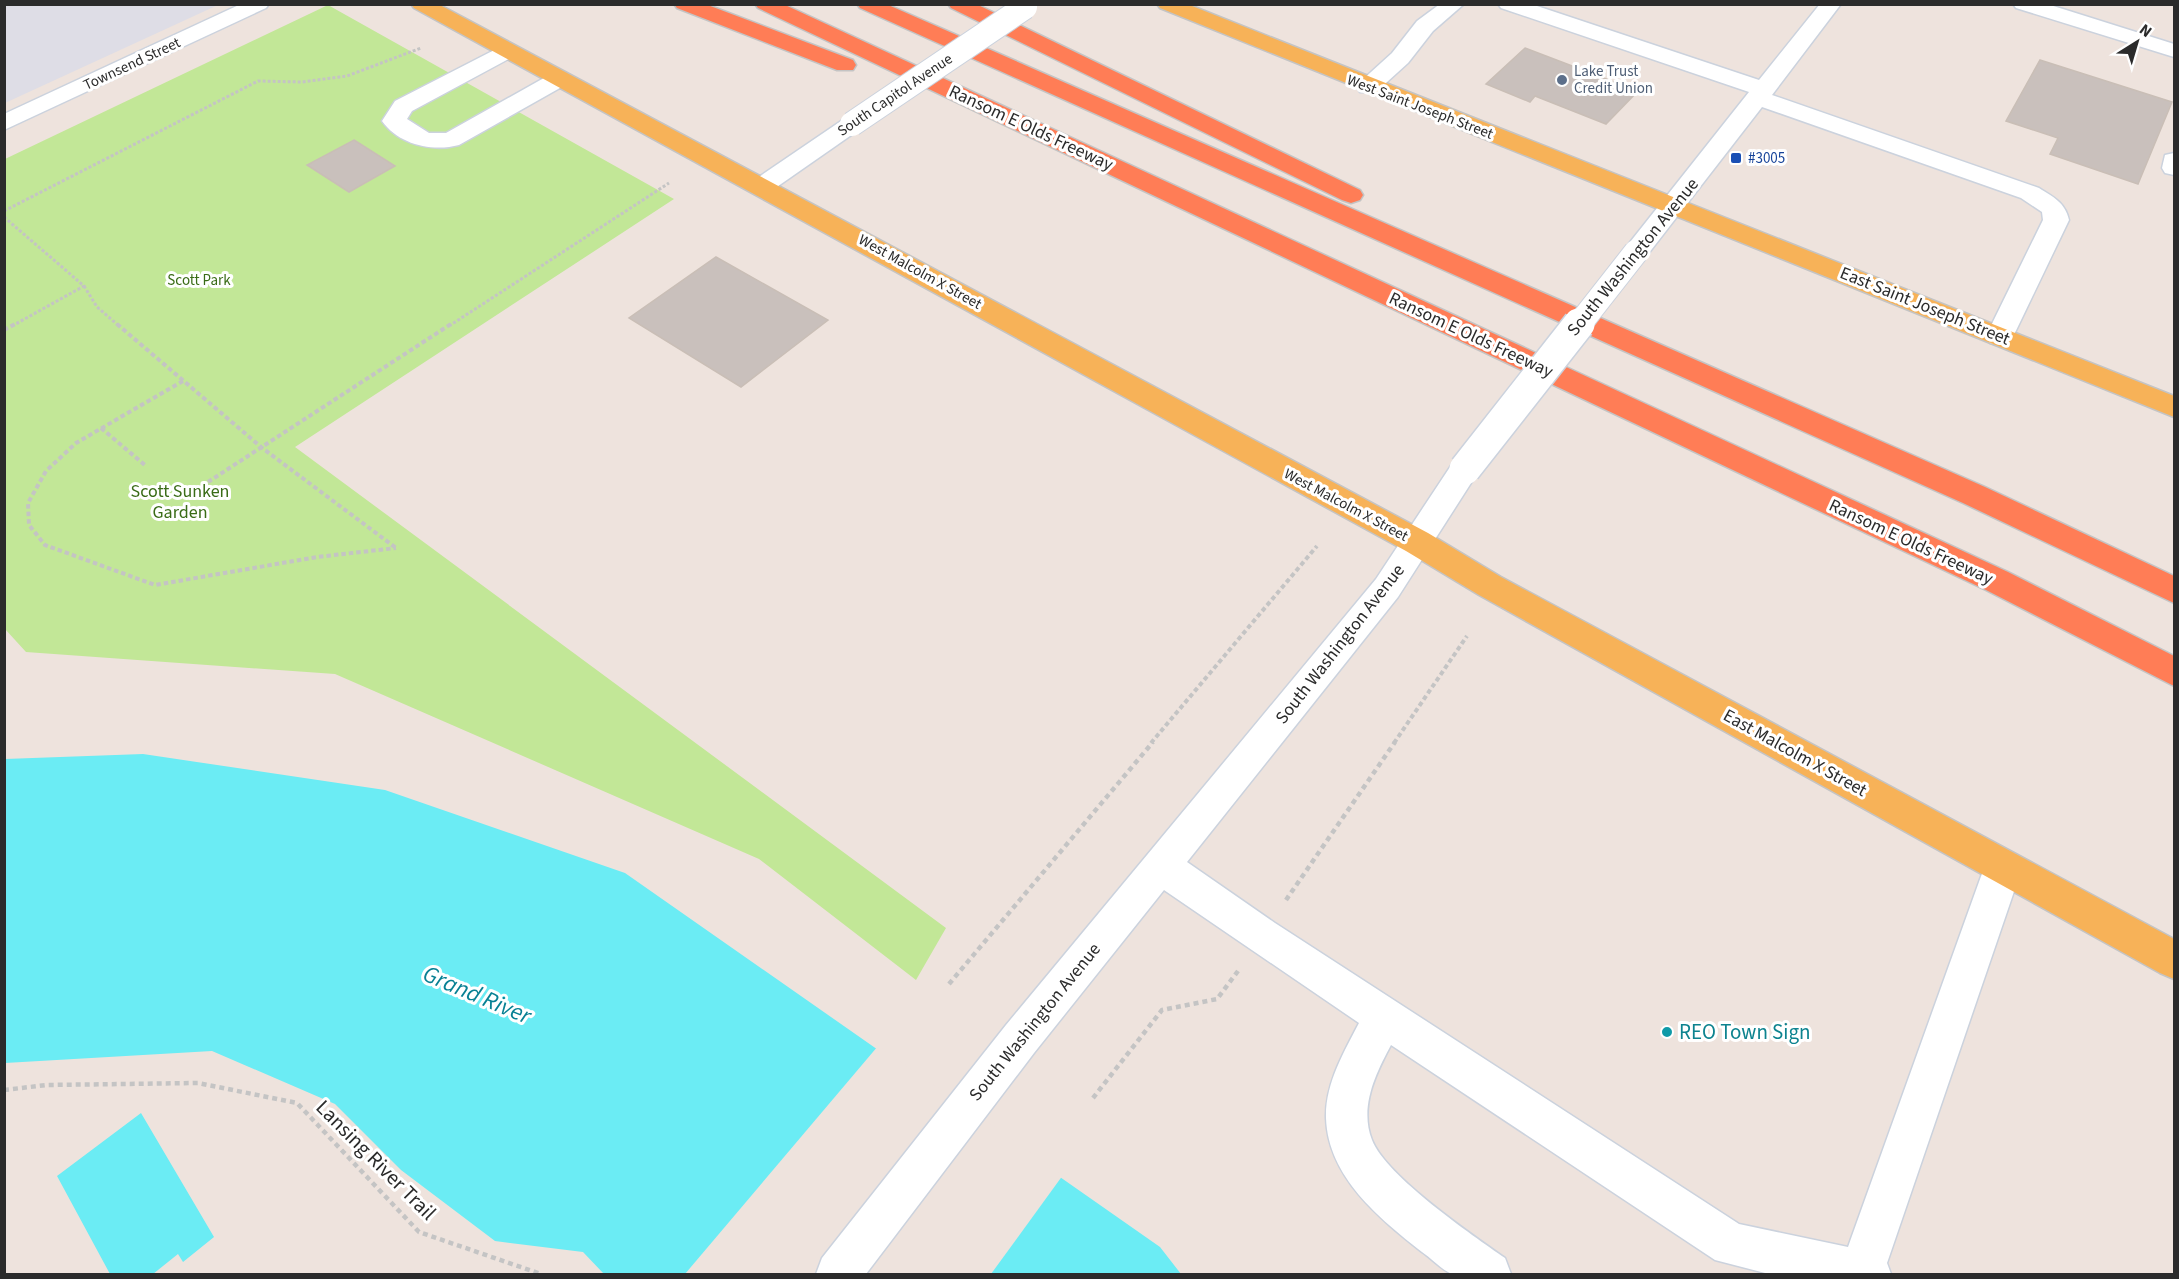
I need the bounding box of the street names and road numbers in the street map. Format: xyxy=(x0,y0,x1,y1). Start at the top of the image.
street label: Townsend Street xyxy=(80,32,184,96)
street label: South Capitol Avenue xyxy=(833,49,957,141)
street label: West Saint Joseph Street xyxy=(1344,69,1496,145)
street label: Ransom E Olds Freeway xyxy=(945,79,1118,177)
street label: South Washington Avenue xyxy=(1561,173,1705,341)
street label: West Malcolm X Street xyxy=(855,229,985,315)
street label: East Saint Joseph Street xyxy=(1836,260,2014,352)
street label: Ransom E Olds Freeway xyxy=(1385,286,1558,384)
street label: West Malcolm X Street xyxy=(1280,463,1412,547)
street label: Ransom E Olds Freeway xyxy=(1825,493,1998,591)
street label: South Washington Avenue xyxy=(1270,559,1410,729)
street label: East Malcolm X Street xyxy=(1719,703,1871,803)
street label: South Washington Avenue xyxy=(963,938,1107,1106)
street label: Lansing River Trail xyxy=(309,1093,443,1227)

